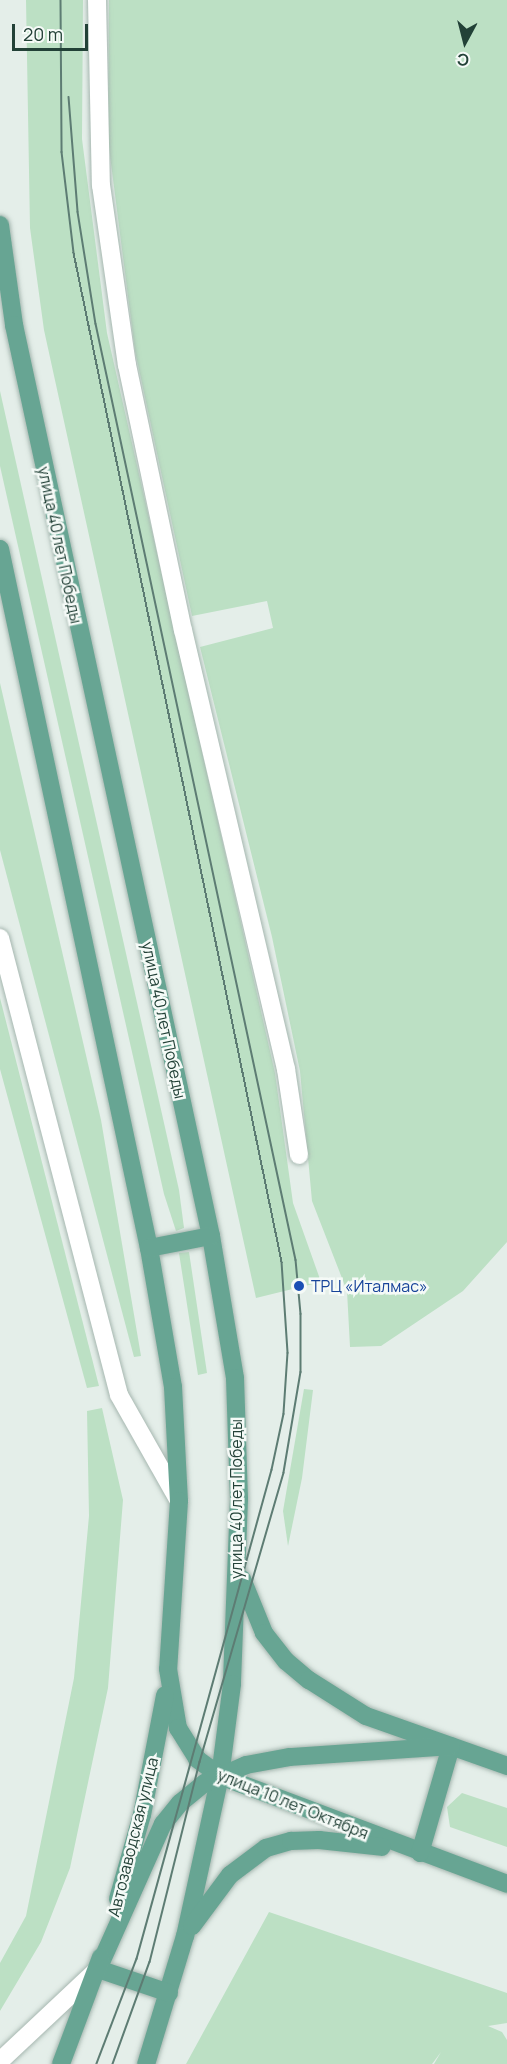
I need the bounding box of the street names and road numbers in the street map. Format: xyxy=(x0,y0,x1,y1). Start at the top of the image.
street label: улица 40 лет Победы xyxy=(34,465,86,625)
street label: улица 40 лет Победы xyxy=(138,940,190,1100)
street label: улица 40 лет Победы xyxy=(226,1419,246,1579)
street label: Автозаводская улица xyxy=(104,1755,162,1919)
street label: улица 10 лет Октября xyxy=(215,1765,371,1843)

